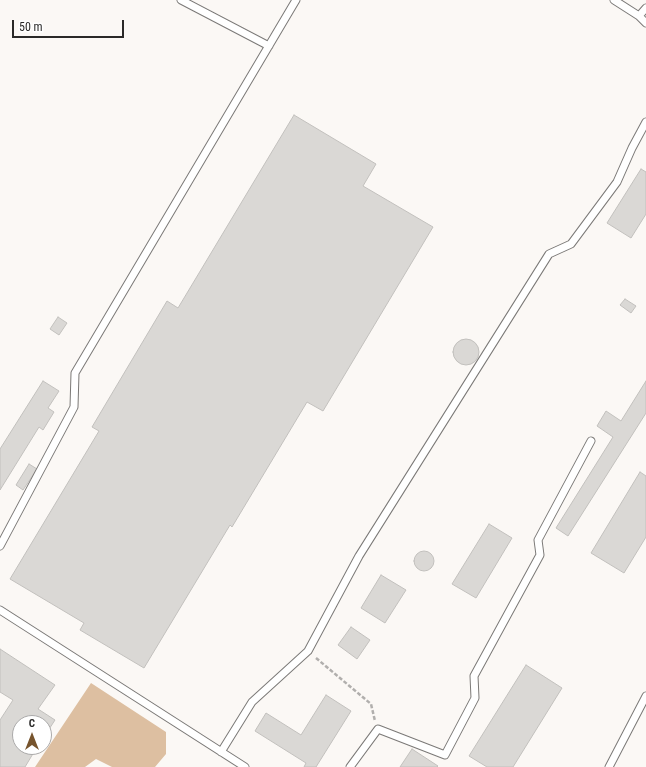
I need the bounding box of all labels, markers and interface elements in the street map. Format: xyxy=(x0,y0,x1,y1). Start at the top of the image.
scale bar xyxy=(14,12,126,38)
text: 50 m xyxy=(19,20,43,34)
north arrow xyxy=(12,715,52,755)
text: С xyxy=(29,717,35,730)

